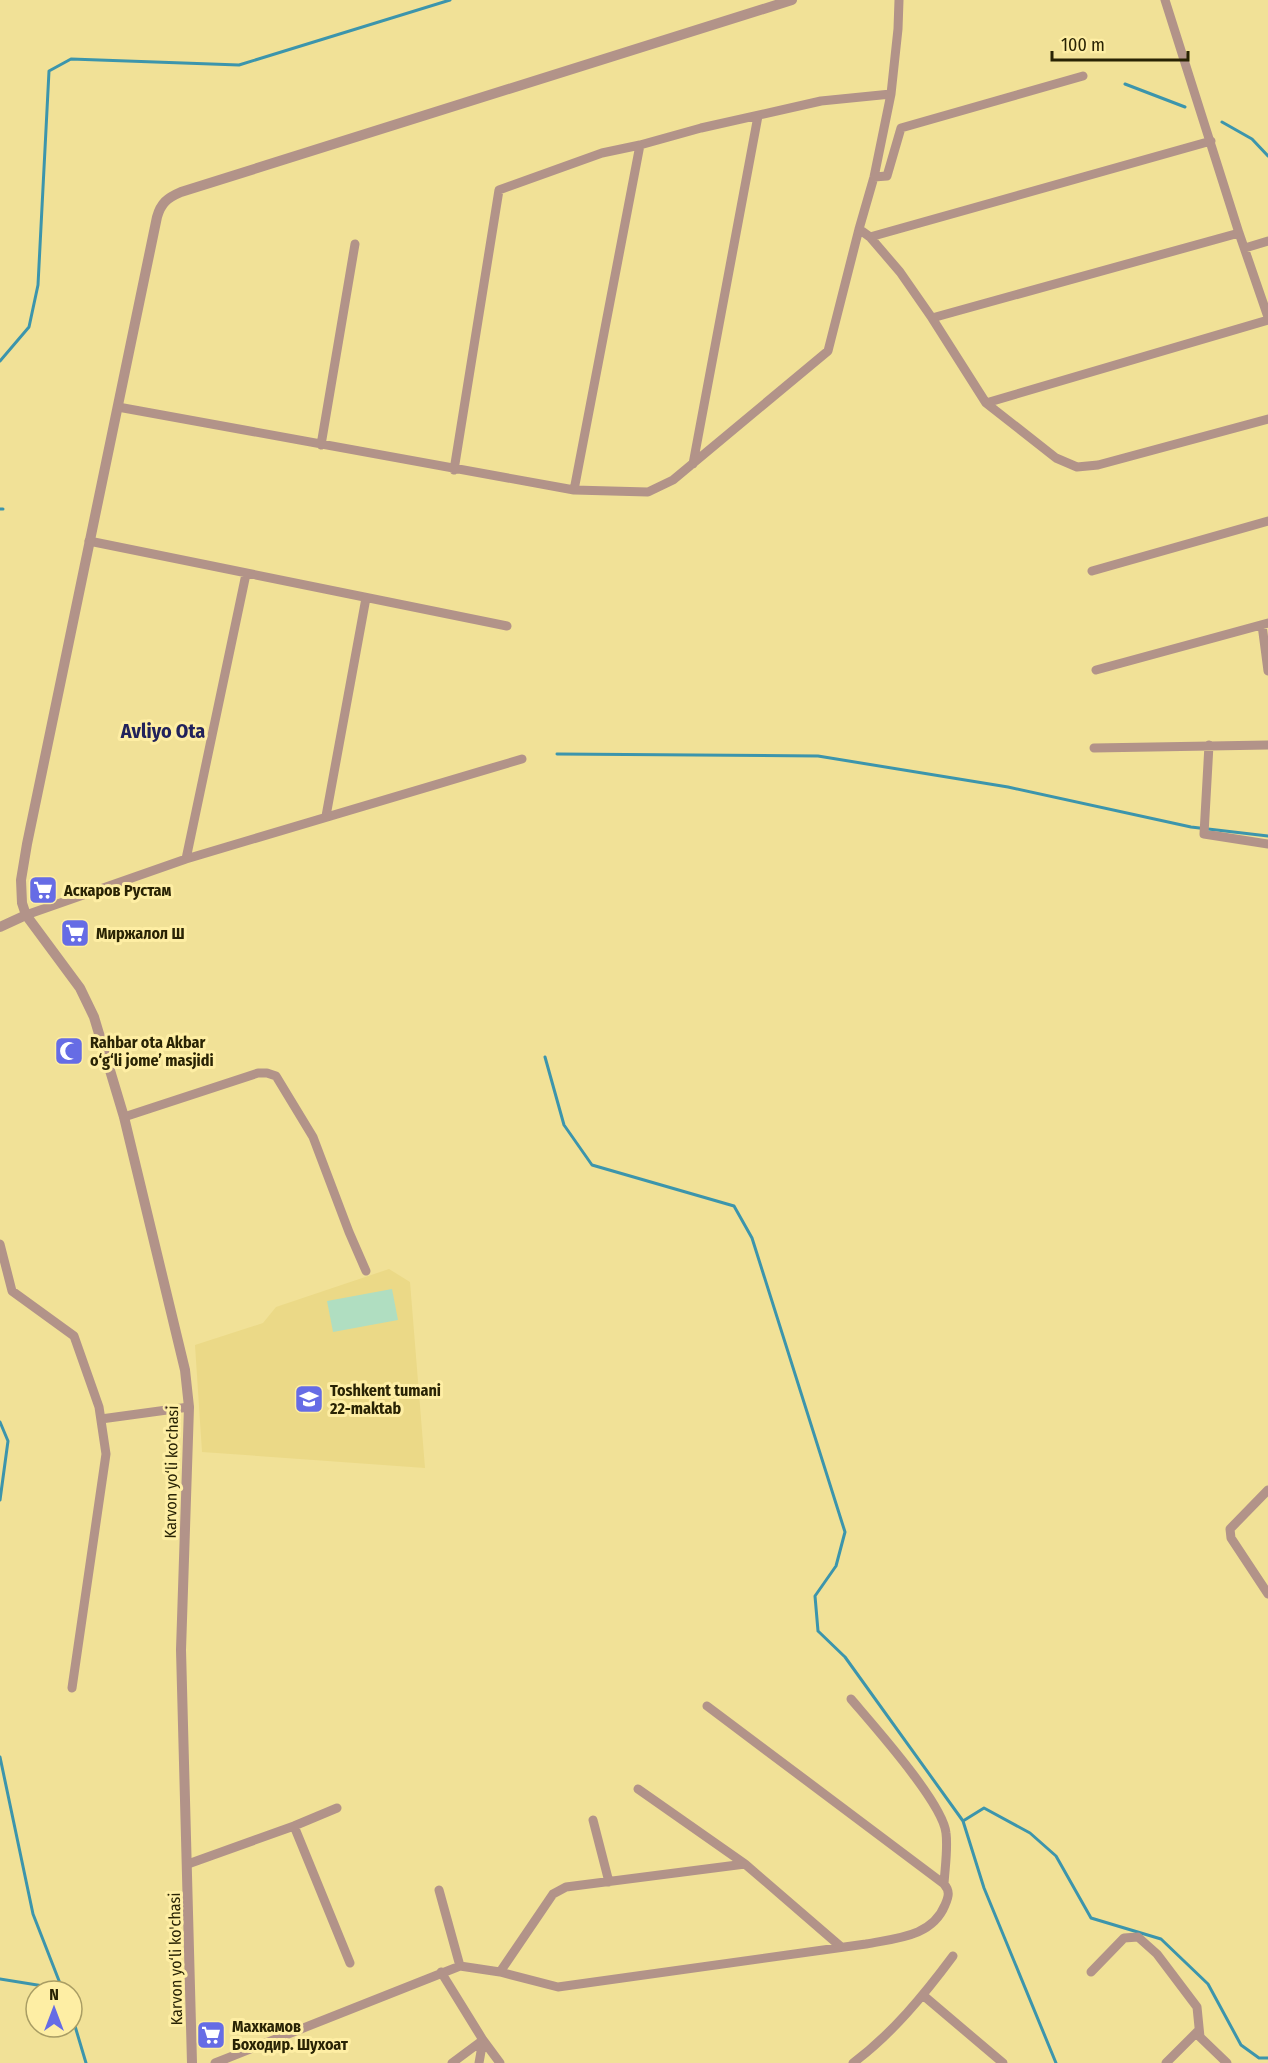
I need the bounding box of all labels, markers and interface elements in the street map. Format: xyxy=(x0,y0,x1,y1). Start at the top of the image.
scale bar xyxy=(1052,24,1188,62)
text: 100 m xyxy=(1061,34,1105,56)
district label: Avliyo Ota xyxy=(120,719,205,743)
supermarket icon: Аскаров Рустам xyxy=(27,874,59,906)
place label: Аскаров Рустам xyxy=(63,881,171,900)
supermarket icon: Миржалол Ш xyxy=(59,917,91,949)
place label: Миржалол Ш xyxy=(96,924,185,943)
place label: Rahbar ota Akbar o‘g‘li jome’ masjidi xyxy=(90,1033,214,1070)
mosque icon: Rahbar ota Akbar o‘g‘li jome’ masjidi xyxy=(53,1035,85,1067)
place label: Toshkent tumani 22-maktab xyxy=(329,1381,441,1418)
school or university icon: Toshkent tumani 22-maktab xyxy=(293,1383,325,1415)
street label: Karvon yo‘li ko'chasi xyxy=(161,1405,182,1539)
street label: Karvon yo‘li ko'chasi xyxy=(165,1892,186,2026)
north arrow xyxy=(24,1979,84,2039)
text: N xyxy=(49,1985,59,2004)
place label: Махкамов Боходир. Шухоат xyxy=(232,2017,348,2054)
supermarket icon: Махкамов Боходир. Шухоат xyxy=(195,2019,227,2051)

